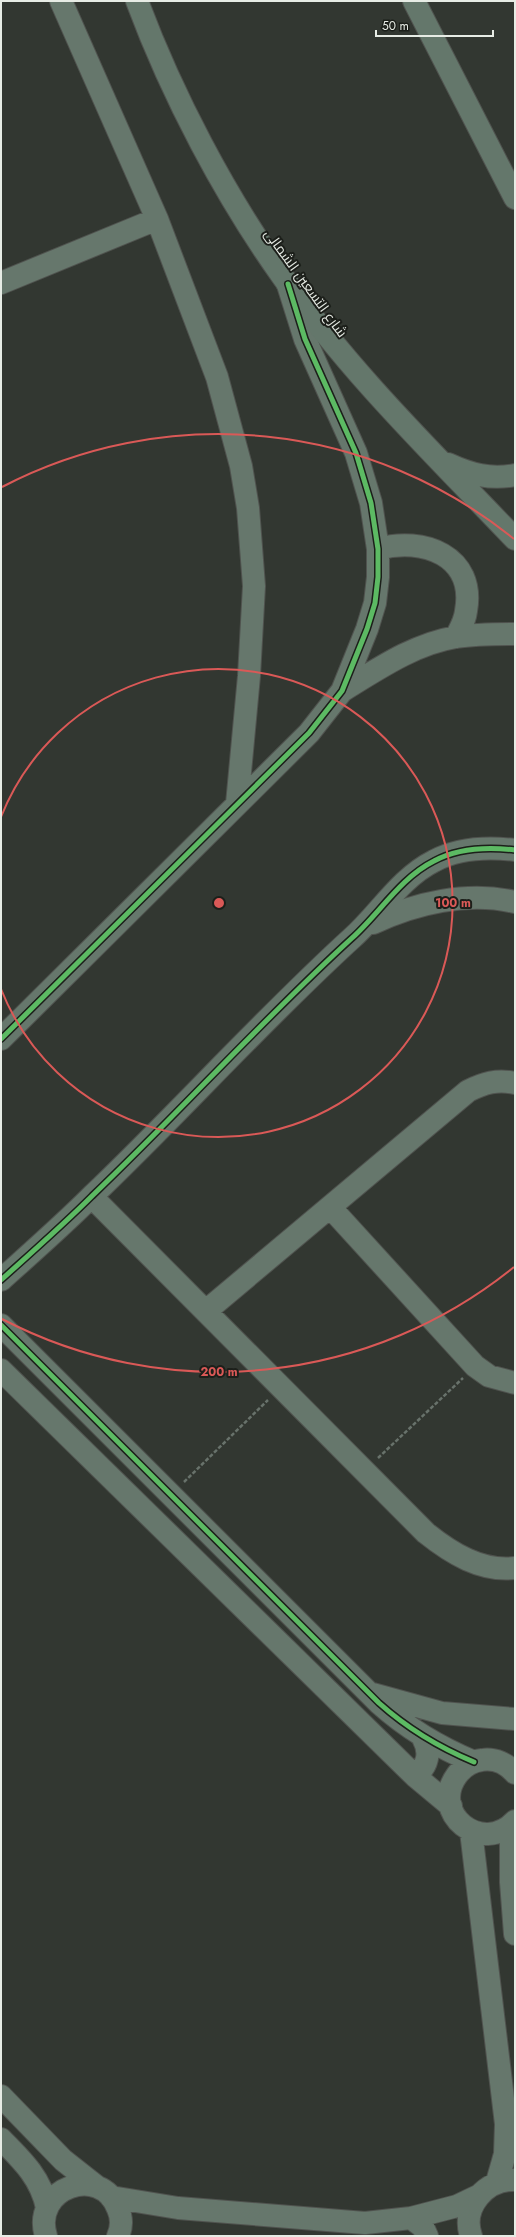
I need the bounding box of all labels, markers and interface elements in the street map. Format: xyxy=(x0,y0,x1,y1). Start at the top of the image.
scale bar xyxy=(376,12,493,38)
text: 50 m xyxy=(382,17,409,35)
street label: شارع التسعين الشمالى xyxy=(260,225,352,341)
text: 100 m xyxy=(435,894,471,912)
centre of rings xyxy=(212,896,226,910)
text: 200 m xyxy=(200,1363,238,1381)

